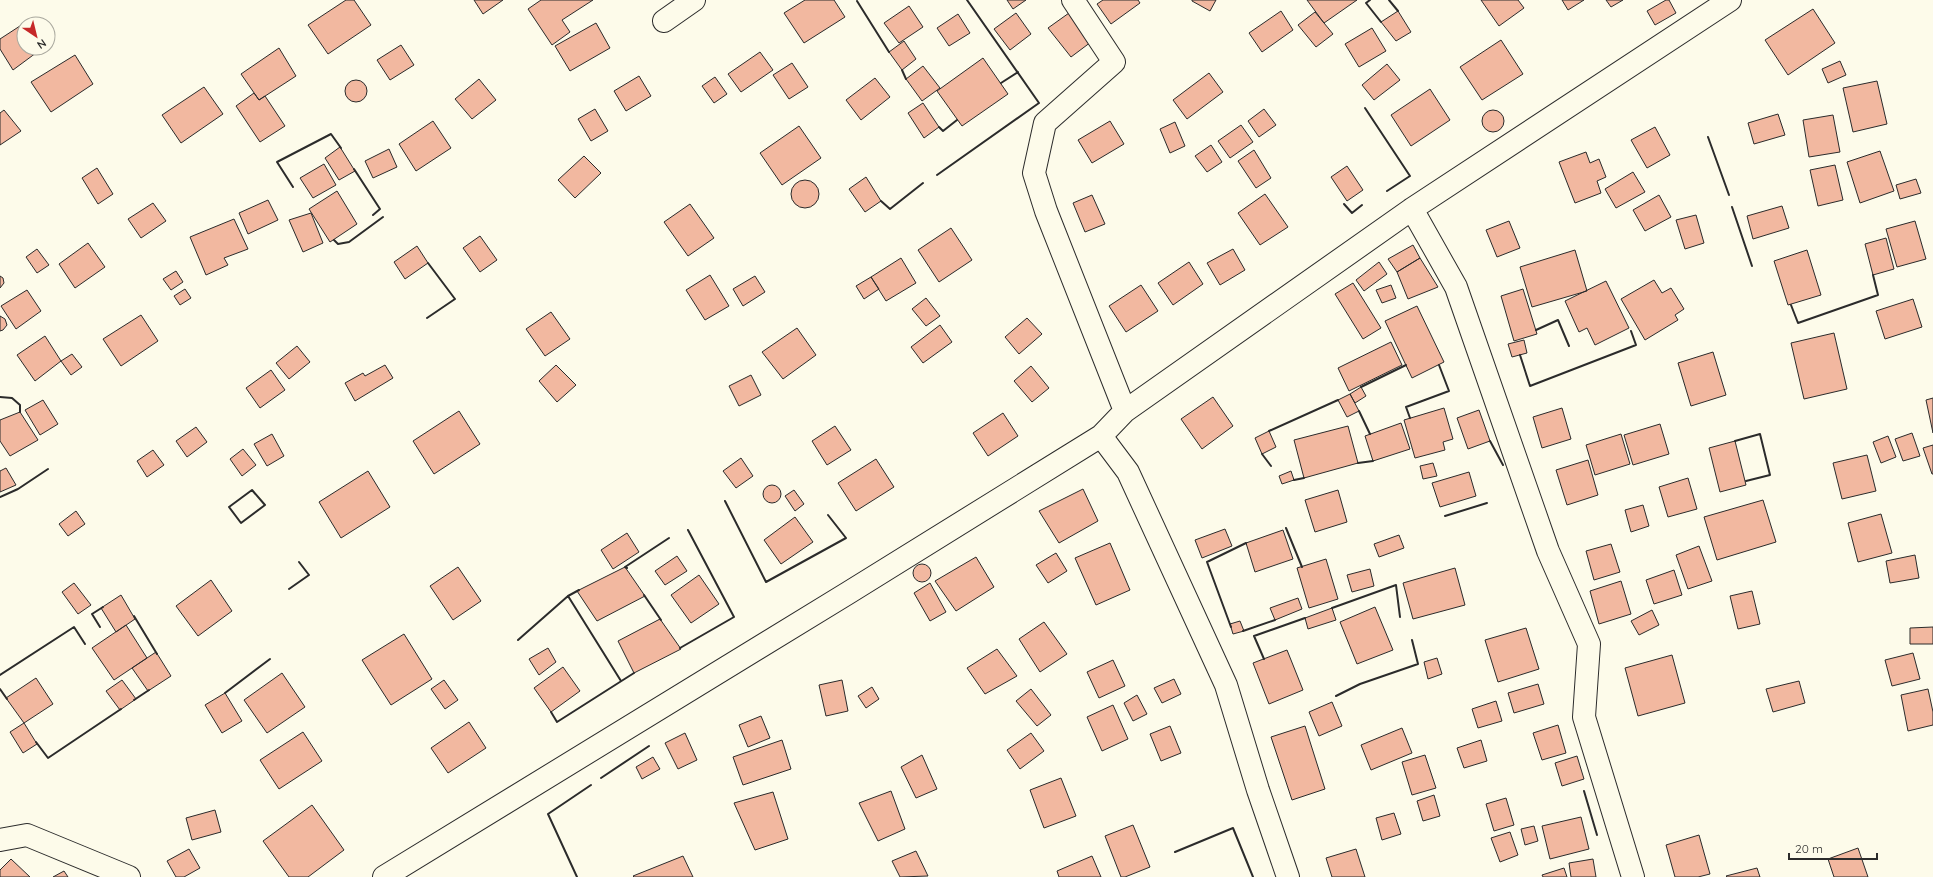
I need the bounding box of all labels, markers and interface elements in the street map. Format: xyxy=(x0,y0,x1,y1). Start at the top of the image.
north arrow xyxy=(16,16,56,56)
text: N xyxy=(34,36,49,52)
scale bar xyxy=(1789,835,1877,861)
text: 20 m xyxy=(1795,841,1823,856)

